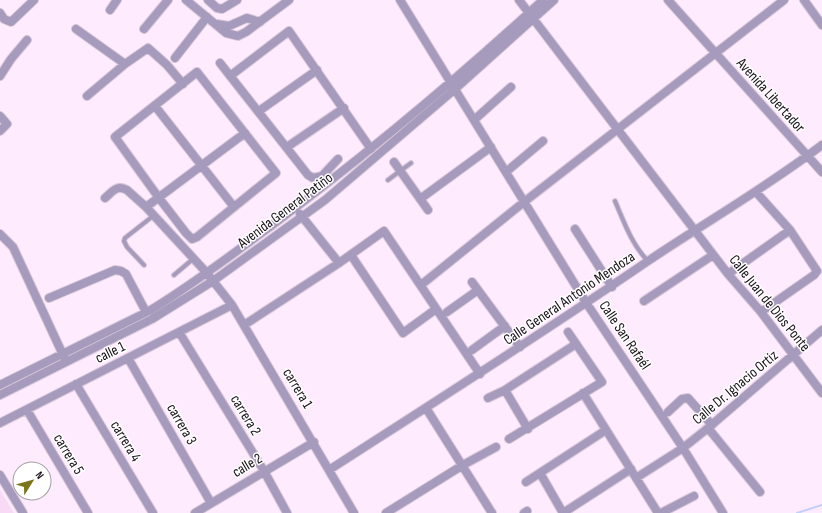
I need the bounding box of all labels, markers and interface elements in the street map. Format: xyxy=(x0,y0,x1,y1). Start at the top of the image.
street label: Avenida Libertador xyxy=(732,53,810,137)
street label: Avenida General Patiño xyxy=(233,168,337,253)
street label: Calle General Antonio Mendoza xyxy=(500,247,639,349)
street label: Calle Juan de Dios Ponte xyxy=(725,251,814,356)
street label: Calle San Rafaél xyxy=(595,297,655,373)
street label: calle 1 xyxy=(92,337,129,368)
street label: Calle Dr. Ignacio Ortiz xyxy=(689,346,783,429)
street label: carrera 1 xyxy=(278,365,317,412)
street label: carrera 2 xyxy=(226,391,265,439)
street label: carrera 3 xyxy=(162,400,201,448)
street label: carrera 4 xyxy=(106,417,145,465)
street label: carrera 5 xyxy=(49,430,88,478)
street label: calle 2 xyxy=(229,449,266,482)
north arrow xyxy=(12,461,52,501)
text: N xyxy=(33,469,47,482)

